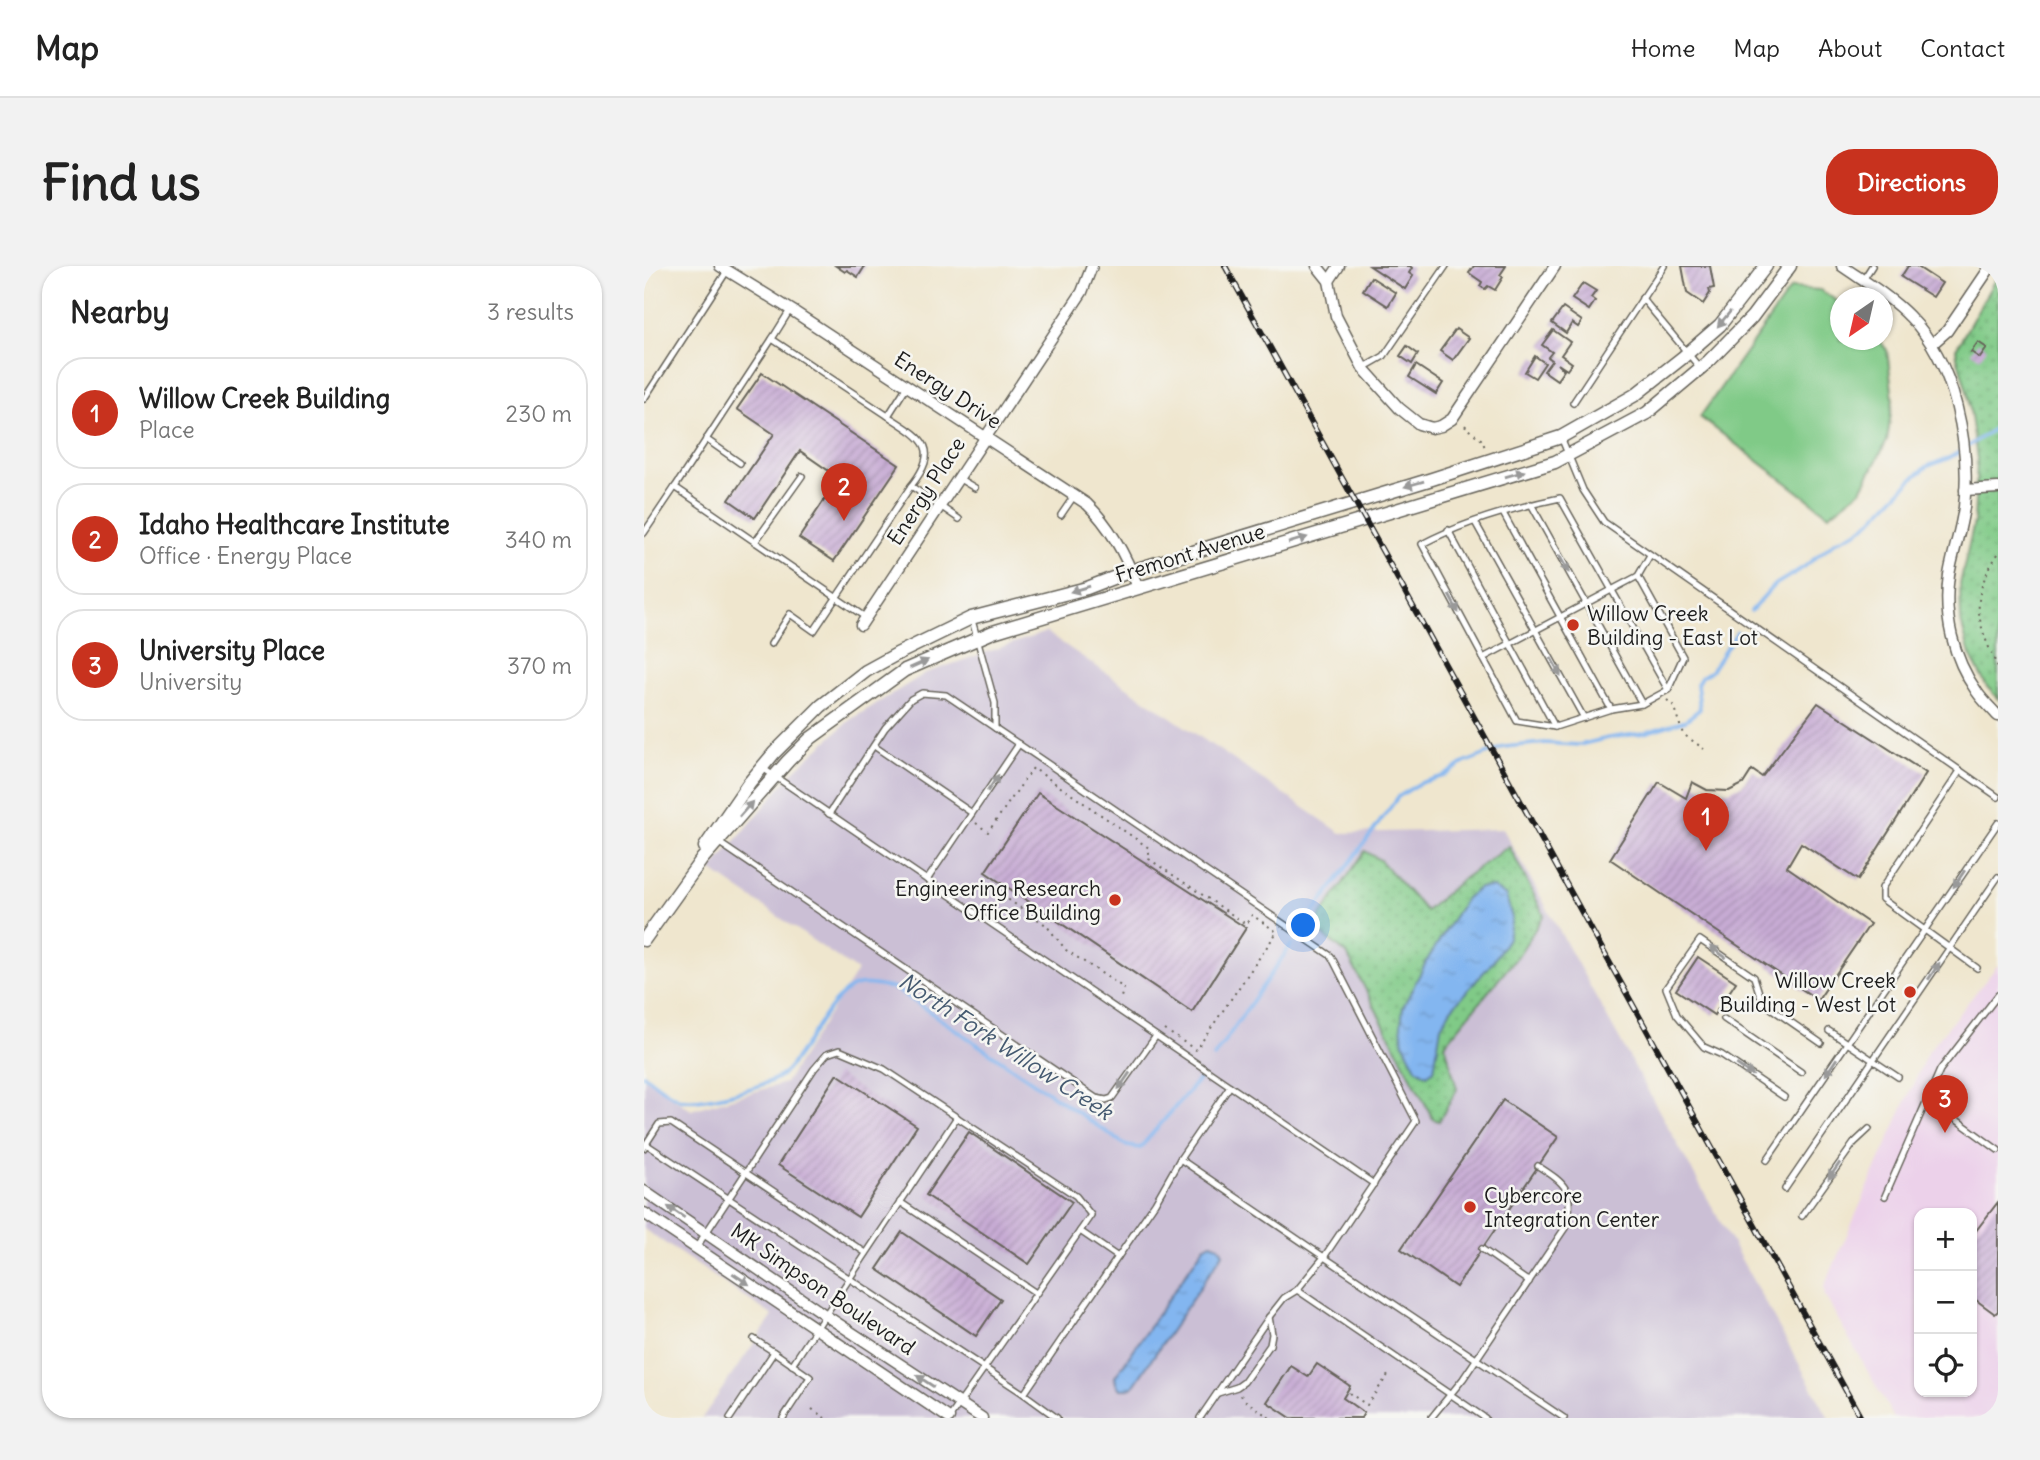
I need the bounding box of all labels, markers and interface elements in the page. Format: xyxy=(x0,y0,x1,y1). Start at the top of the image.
text: Map xyxy=(35,27,99,69)
text: Home xyxy=(1631,33,1695,63)
text: Map xyxy=(1733,33,1780,63)
text: About xyxy=(1818,33,1882,63)
text: Contact xyxy=(1920,33,2005,63)
button: Directions xyxy=(1826,149,1998,215)
text: Find us xyxy=(42,152,200,213)
north arrow xyxy=(1830,287,1893,350)
text: Nearby xyxy=(70,293,170,331)
text: 3 results xyxy=(487,297,574,326)
one-way arrow xyxy=(1717,311,1732,328)
street label: Energy Drive xyxy=(889,345,1007,435)
text: Willow Creek Building xyxy=(139,382,390,415)
text: 1 xyxy=(90,399,100,428)
text: 230 m xyxy=(506,399,572,428)
text: Place xyxy=(139,415,195,444)
street label: Energy Place xyxy=(881,432,971,550)
pin: 2 xyxy=(821,463,867,521)
one-way arrow xyxy=(1505,468,1526,478)
one-way arrow xyxy=(1403,480,1424,490)
text: Idaho Healthcare Institute xyxy=(139,508,450,541)
street label: Fremont Avenue xyxy=(1112,517,1268,589)
text: 2 xyxy=(89,525,101,554)
text: 340 m xyxy=(505,525,572,554)
one-way arrow xyxy=(1287,535,1308,545)
text: Office · Energy Place xyxy=(139,541,352,570)
one-way arrow xyxy=(1558,554,1570,573)
one-way arrow xyxy=(1069,585,1090,595)
one-way arrow xyxy=(1448,595,1460,614)
place label: Willow Creek Building - East Lot xyxy=(1587,600,1758,651)
marker: Willow Creek Building - East Lot xyxy=(1565,617,1581,633)
text: University Place xyxy=(139,634,325,667)
text: 3 xyxy=(88,651,102,680)
text: 370 m xyxy=(507,651,572,680)
one-way arrow xyxy=(909,658,929,670)
one-way arrow xyxy=(1550,658,1562,677)
text: University xyxy=(139,667,242,696)
one-way arrow xyxy=(986,774,1000,792)
pin: 1 xyxy=(1683,793,1729,851)
one-way arrow xyxy=(738,800,754,818)
one-way arrow xyxy=(1953,869,1966,889)
place label: Engineering Research Office Building xyxy=(895,875,1101,926)
marker: Engineering Research Office Building xyxy=(1107,892,1123,908)
your location xyxy=(1286,908,1320,942)
one-way arrow xyxy=(1709,945,1727,959)
one-way arrow xyxy=(1927,961,1940,980)
water label: North Fork Willow Creek xyxy=(894,966,1119,1127)
place label: Willow Creek Building - West Lot xyxy=(1719,967,1896,1018)
marker: Willow Creek Building - West Lot xyxy=(1902,984,1918,1000)
one-way arrow xyxy=(1825,1057,1838,1076)
one-way arrow xyxy=(1735,1064,1755,1077)
one-way arrow xyxy=(1117,1072,1131,1090)
pin: 3 xyxy=(1922,1075,1968,1133)
one-way arrow xyxy=(1827,1162,1841,1180)
place label: Cybercore Integration Center xyxy=(1484,1182,1660,1233)
marker: Cybercore Integration Center xyxy=(1462,1199,1478,1215)
one-way arrow xyxy=(667,1205,685,1219)
map controls xyxy=(1914,1208,1977,1397)
button: + xyxy=(1914,1208,1977,1271)
street label: MK Simpson Boulevard xyxy=(726,1217,920,1361)
button: − xyxy=(1914,1271,1977,1334)
one-way arrow xyxy=(732,1272,750,1286)
button: locate xyxy=(1914,1334,1977,1397)
one-way arrow xyxy=(915,1374,935,1387)

